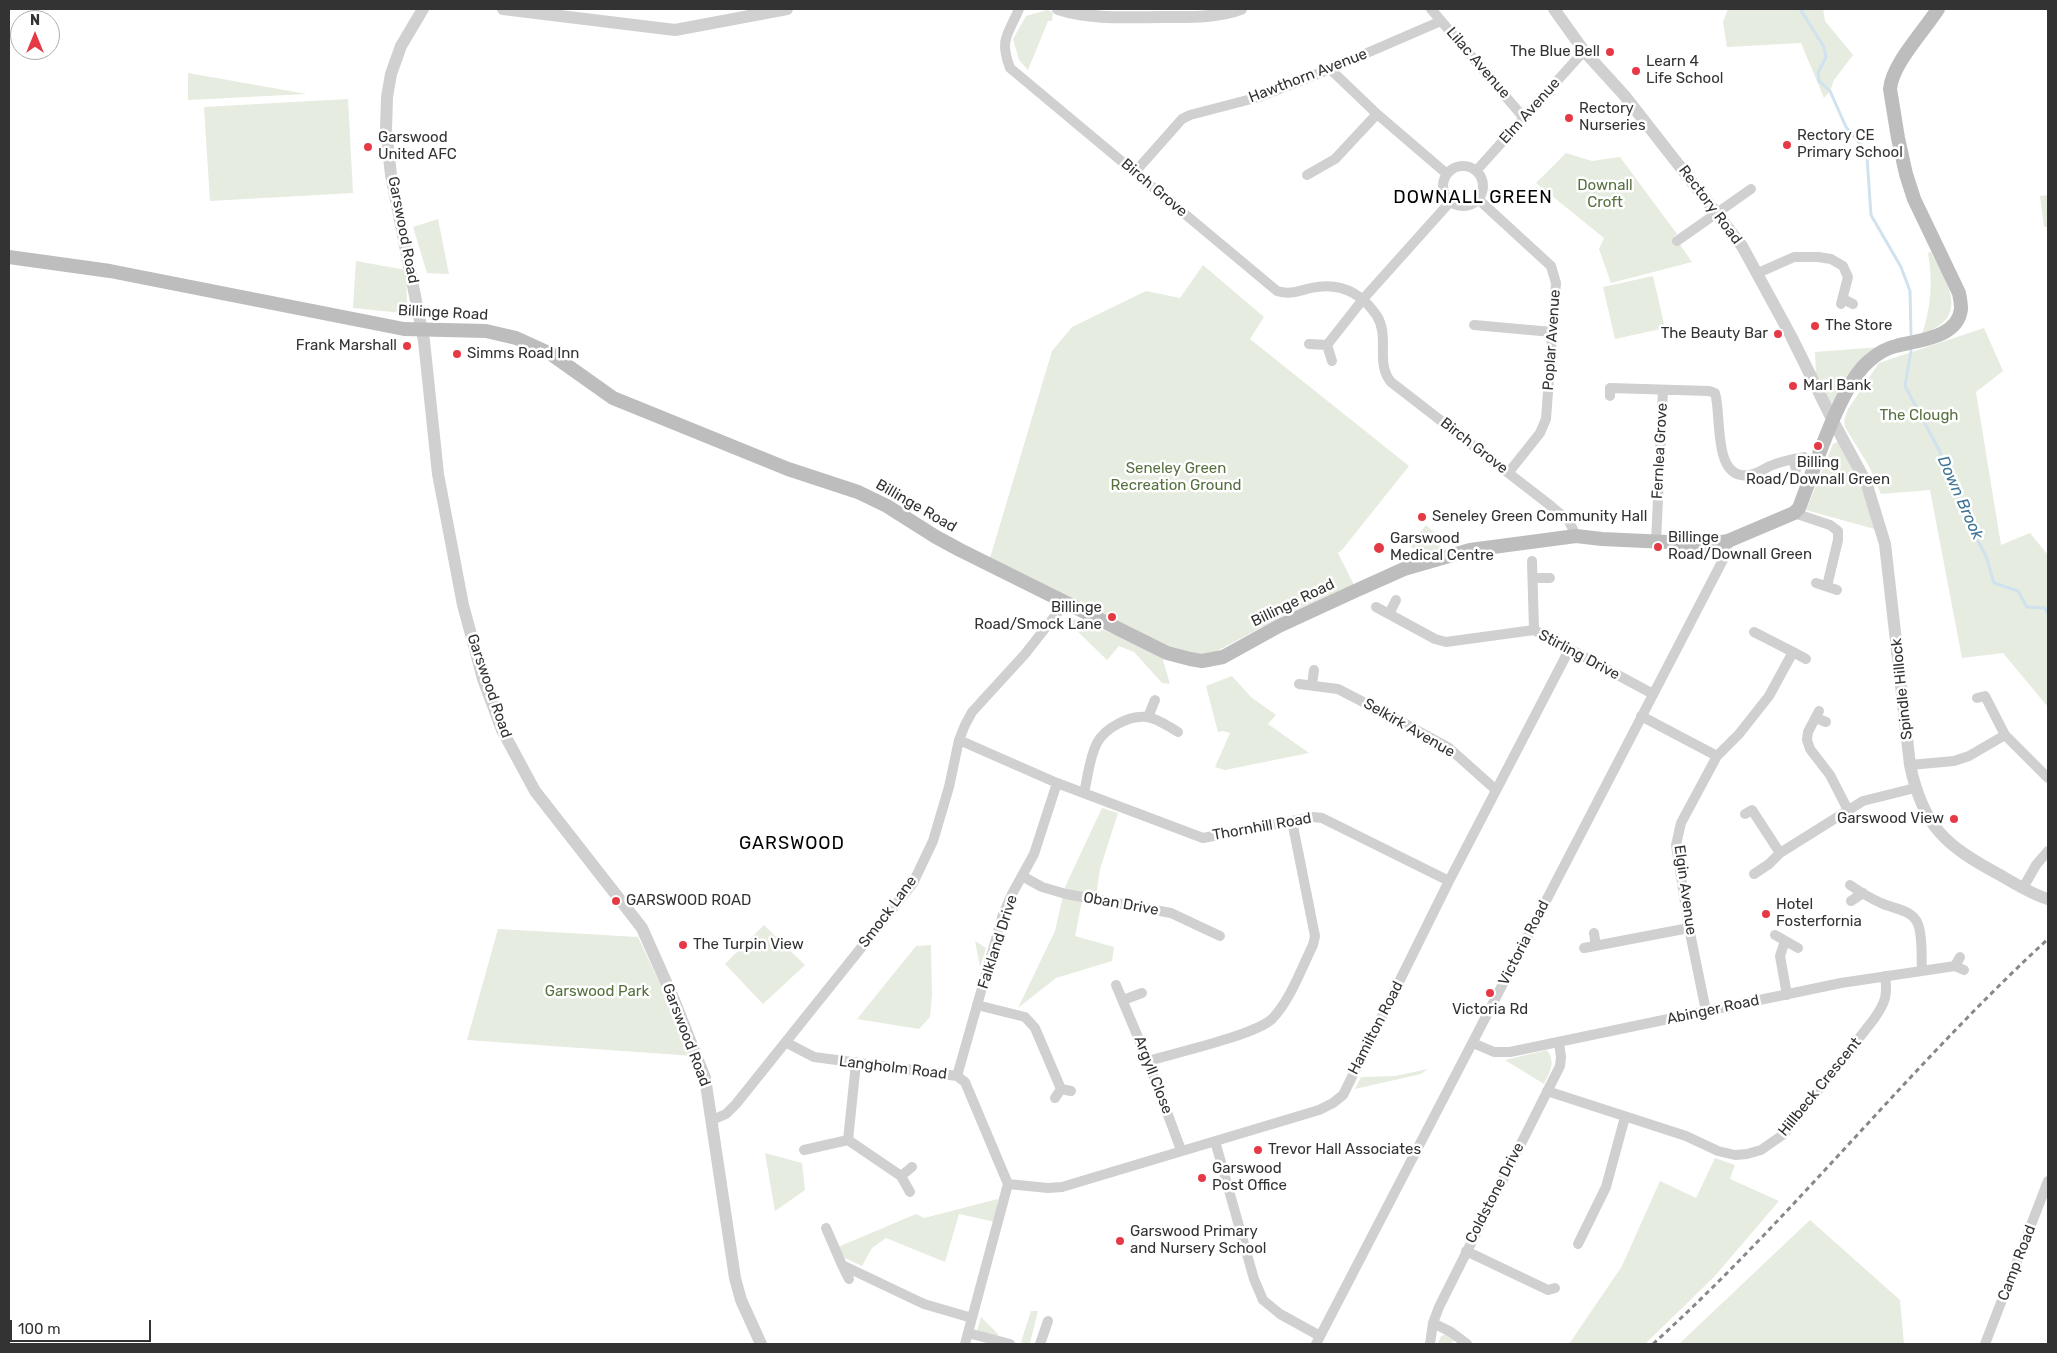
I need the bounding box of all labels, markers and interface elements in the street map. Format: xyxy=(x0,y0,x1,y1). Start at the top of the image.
north arrow xyxy=(10,10,60,60)
text: N xyxy=(30,12,40,29)
street label: Lilac Avenue xyxy=(1442,24,1514,102)
place label: The Blue Bell xyxy=(1510,43,1600,61)
street label: Hawthorn Avenue xyxy=(1246,45,1370,107)
marker: The Blue Bell xyxy=(1604,46,1616,58)
place label: Learn 4 Life School xyxy=(1646,53,1723,88)
marker: Learn 4 Life School xyxy=(1630,65,1642,77)
street label: Elm Avenue xyxy=(1496,74,1564,148)
place label: Rectory Nurseries xyxy=(1579,100,1646,135)
marker: Rectory Nurseries xyxy=(1563,112,1575,124)
place label: Rectory CE Primary School xyxy=(1797,127,1903,162)
place label: Garswood United AFC xyxy=(378,129,457,164)
marker: Rectory CE Primary School xyxy=(1781,139,1793,151)
marker: Garswood United AFC xyxy=(362,141,374,153)
street label: Birch Grove xyxy=(1117,155,1191,221)
street label: Rectory Road xyxy=(1675,162,1745,248)
street label: Garswood Road xyxy=(384,175,422,285)
park label: Downall Croft xyxy=(1577,177,1633,212)
district label: DOWNALL GREEN xyxy=(1392,187,1554,209)
street label: Poplar Avenue xyxy=(1540,289,1564,391)
street label: Billinge Road xyxy=(397,302,489,324)
place label: The Store xyxy=(1825,317,1892,335)
marker: The Store xyxy=(1809,320,1821,332)
place label: The Beauty Bar xyxy=(1661,325,1768,343)
marker: The Beauty Bar xyxy=(1772,328,1784,340)
place label: Frank Marshall xyxy=(296,337,397,355)
marker: Frank Marshall xyxy=(401,340,413,352)
place label: Simms Road Inn xyxy=(467,345,579,363)
marker: Simms Road Inn xyxy=(451,348,463,360)
place label: Marl Bank xyxy=(1803,377,1871,395)
marker: Marl Bank xyxy=(1787,380,1799,392)
street label: Fernlea Grove xyxy=(1648,402,1672,500)
park label: The Clough xyxy=(1880,407,1958,425)
street label: Birch Grove xyxy=(1437,414,1511,478)
marker: Billing Road/Downall Green xyxy=(1812,440,1824,452)
water label: Down Brook xyxy=(1933,453,1987,543)
place label: Billing Road/Downall Green xyxy=(1746,454,1890,489)
park label: Seneley Green Recreation Ground xyxy=(1111,460,1241,495)
street label: Billinge Road xyxy=(872,476,960,536)
place label: Seneley Green Community Hall xyxy=(1432,508,1647,526)
marker: Seneley Green Community Hall xyxy=(1416,511,1428,523)
place label: Billinge Road/Downall Green xyxy=(1668,529,1812,564)
place label: Garswood Medical Centre xyxy=(1390,530,1494,565)
marker: Garswood Medical Centre xyxy=(1372,541,1386,555)
marker: Billinge Road/Downall Green xyxy=(1652,541,1664,553)
street label: Billinge Road xyxy=(1249,575,1337,631)
place label: Billinge Road/Smock Lane xyxy=(974,599,1102,634)
marker: Billinge Road/Smock Lane xyxy=(1106,611,1118,623)
street label: Stirling Drive xyxy=(1535,626,1623,684)
street label: Garswood Road xyxy=(463,632,515,740)
street label: Spindle Hillock xyxy=(1888,637,1916,741)
street label: Selkirk Avenue xyxy=(1360,695,1458,761)
street label: Thornhill Road xyxy=(1211,809,1313,845)
place label: Garswood View xyxy=(1837,810,1944,828)
marker: Garswood View xyxy=(1948,813,1960,825)
district label: GARSWOOD xyxy=(738,833,846,855)
street label: Elgin Avenue xyxy=(1670,844,1700,936)
street label: Smock Lane xyxy=(855,873,921,951)
street label: Oban Drive xyxy=(1082,889,1160,919)
place label: GARSWOOD ROAD xyxy=(626,892,751,910)
street label: Falkland Drive xyxy=(974,893,1022,991)
marker: GARSWOOD ROAD xyxy=(610,895,622,907)
place label: Hotel Fosterfornia xyxy=(1776,896,1862,931)
street label: Victoria Road xyxy=(1495,897,1553,989)
marker: Hotel Fosterfornia xyxy=(1760,908,1772,920)
place label: The Turpin View xyxy=(693,936,804,954)
marker: The Turpin View xyxy=(677,939,689,951)
street label: Hamilton Road xyxy=(1345,978,1407,1078)
street label: Garswood Road xyxy=(658,981,714,1089)
park label: Garswood Park xyxy=(545,983,649,1001)
marker: Victoria Rd xyxy=(1484,987,1496,999)
street label: Abinger Road xyxy=(1665,991,1761,1029)
place label: Victoria Rd xyxy=(1452,1001,1528,1019)
street label: Argyll Close xyxy=(1130,1033,1176,1117)
street label: Hillbeck Crescent xyxy=(1775,1034,1865,1140)
street label: Langholm Road xyxy=(838,1052,948,1084)
street label: Coldstone Drive xyxy=(1462,1140,1528,1246)
place label: Trevor Hall Associates xyxy=(1268,1141,1421,1159)
marker: Trevor Hall Associates xyxy=(1252,1144,1264,1156)
place label: Garswood Post Office xyxy=(1212,1160,1287,1195)
marker: Garswood Post Office xyxy=(1196,1172,1208,1184)
place label: Garswood Primary and Nursery School xyxy=(1130,1223,1266,1258)
street label: Camp Road xyxy=(1994,1223,2040,1303)
marker: Garswood Primary and Nursery School xyxy=(1114,1235,1126,1247)
scale bar xyxy=(12,1310,154,1342)
text: 100 m xyxy=(18,1320,60,1338)

